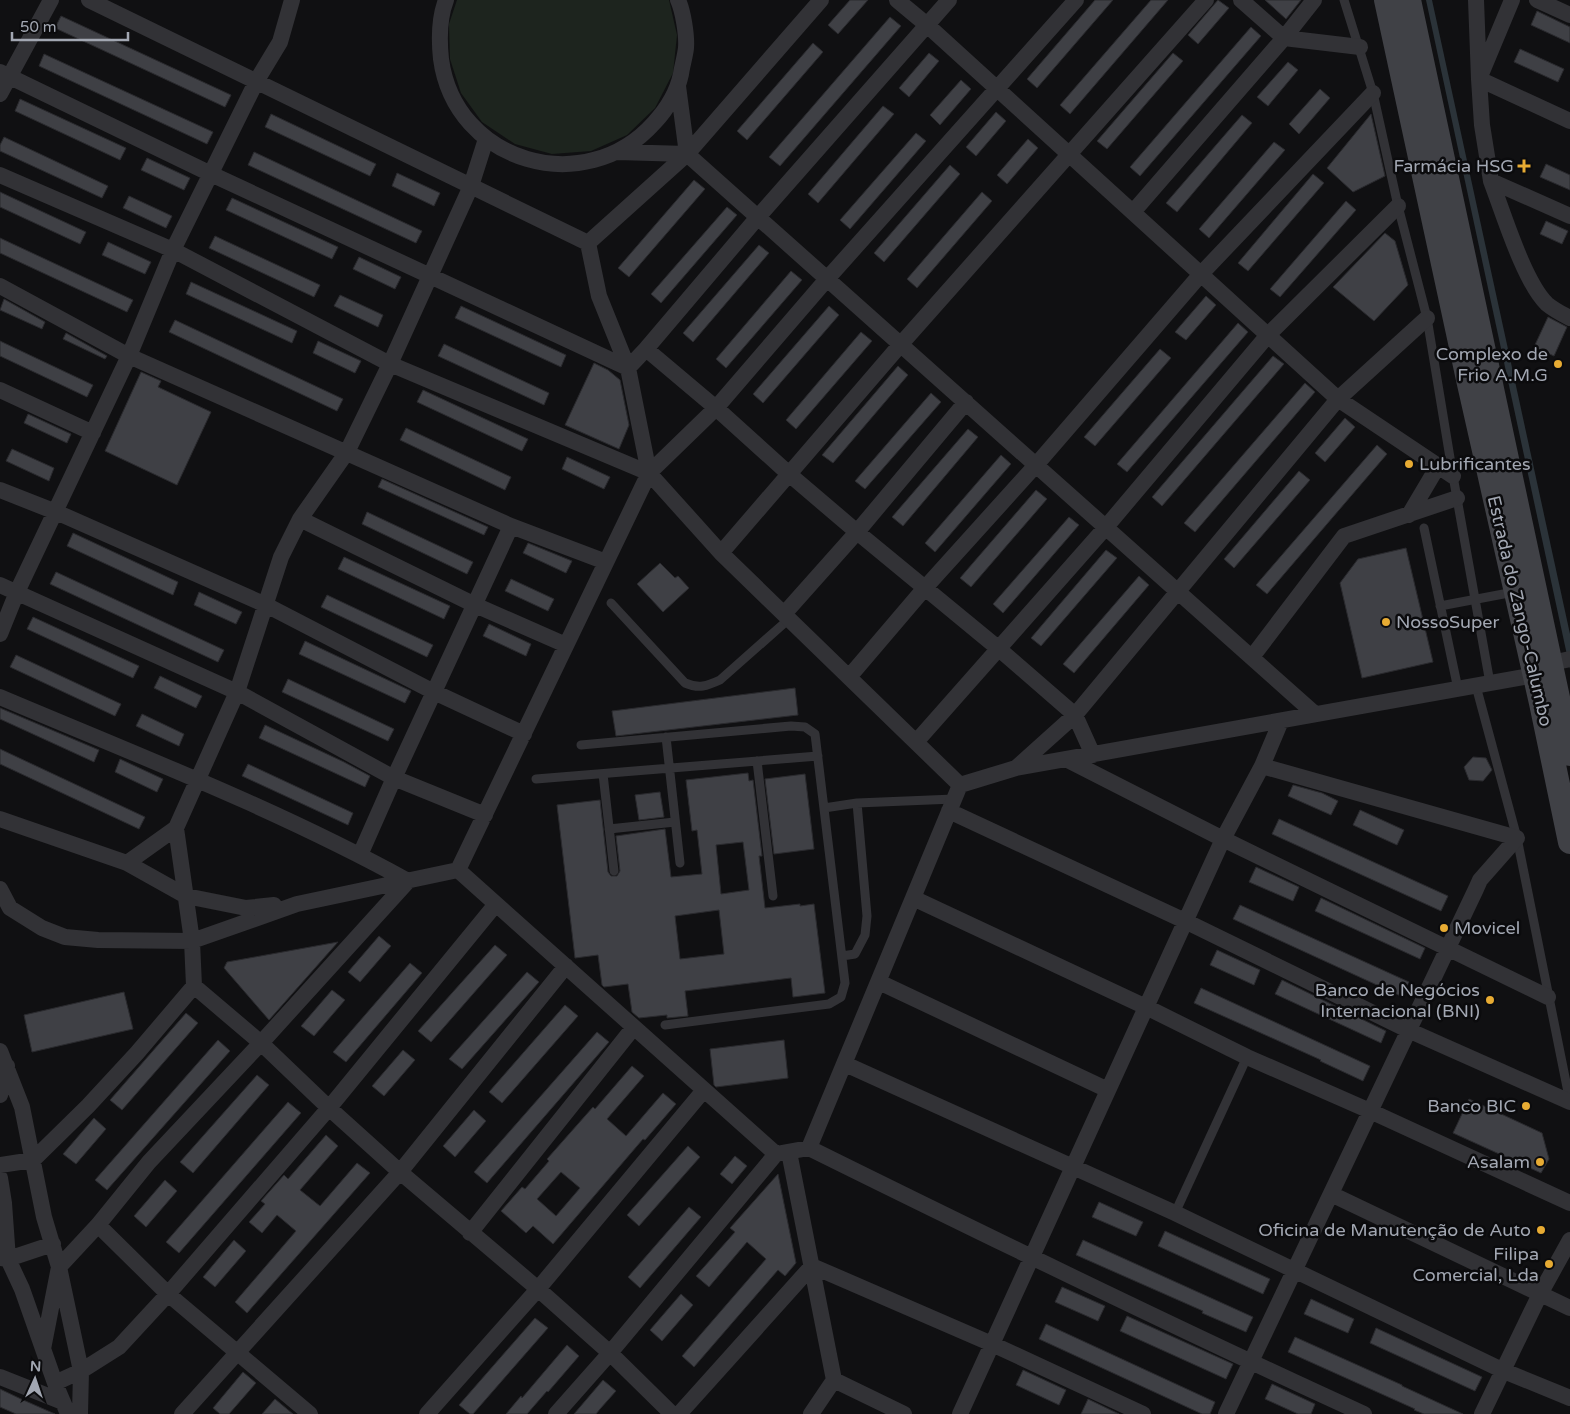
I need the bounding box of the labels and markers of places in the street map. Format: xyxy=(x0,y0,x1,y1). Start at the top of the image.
place label: Farmácia HSG xyxy=(1394,155,1514,177)
marker: Farmácia HSG xyxy=(1518,160,1530,172)
place label: Complexo de Frio A.M.G xyxy=(1436,343,1548,386)
marker: Complexo de Frio A.M.G xyxy=(1552,358,1564,370)
place label: Lubrificantes xyxy=(1419,453,1531,475)
marker: Lubrificantes xyxy=(1403,458,1415,470)
place label: NossoSuper xyxy=(1396,611,1500,633)
marker: NossoSuper xyxy=(1380,616,1392,628)
place label: Movicel xyxy=(1454,917,1520,939)
marker: Movicel xyxy=(1438,922,1450,934)
place label: Banco de Negócios Internacional (BNI) xyxy=(1315,979,1480,1022)
marker: Banco de Negócios Internacional (BNI) xyxy=(1484,994,1496,1006)
place label: Banco BIC xyxy=(1427,1095,1516,1117)
marker: Banco BIC xyxy=(1520,1100,1532,1112)
place label: Asalam xyxy=(1467,1151,1530,1173)
marker: Asalam xyxy=(1534,1156,1546,1168)
place label: Oficina de Manutenção de Auto xyxy=(1258,1219,1531,1241)
marker: Oficina de Manutenção de Auto xyxy=(1535,1224,1547,1236)
place label: Filipa Comercial, Lda xyxy=(1413,1243,1539,1286)
marker: Filipa Comercial, Lda xyxy=(1543,1258,1555,1270)

